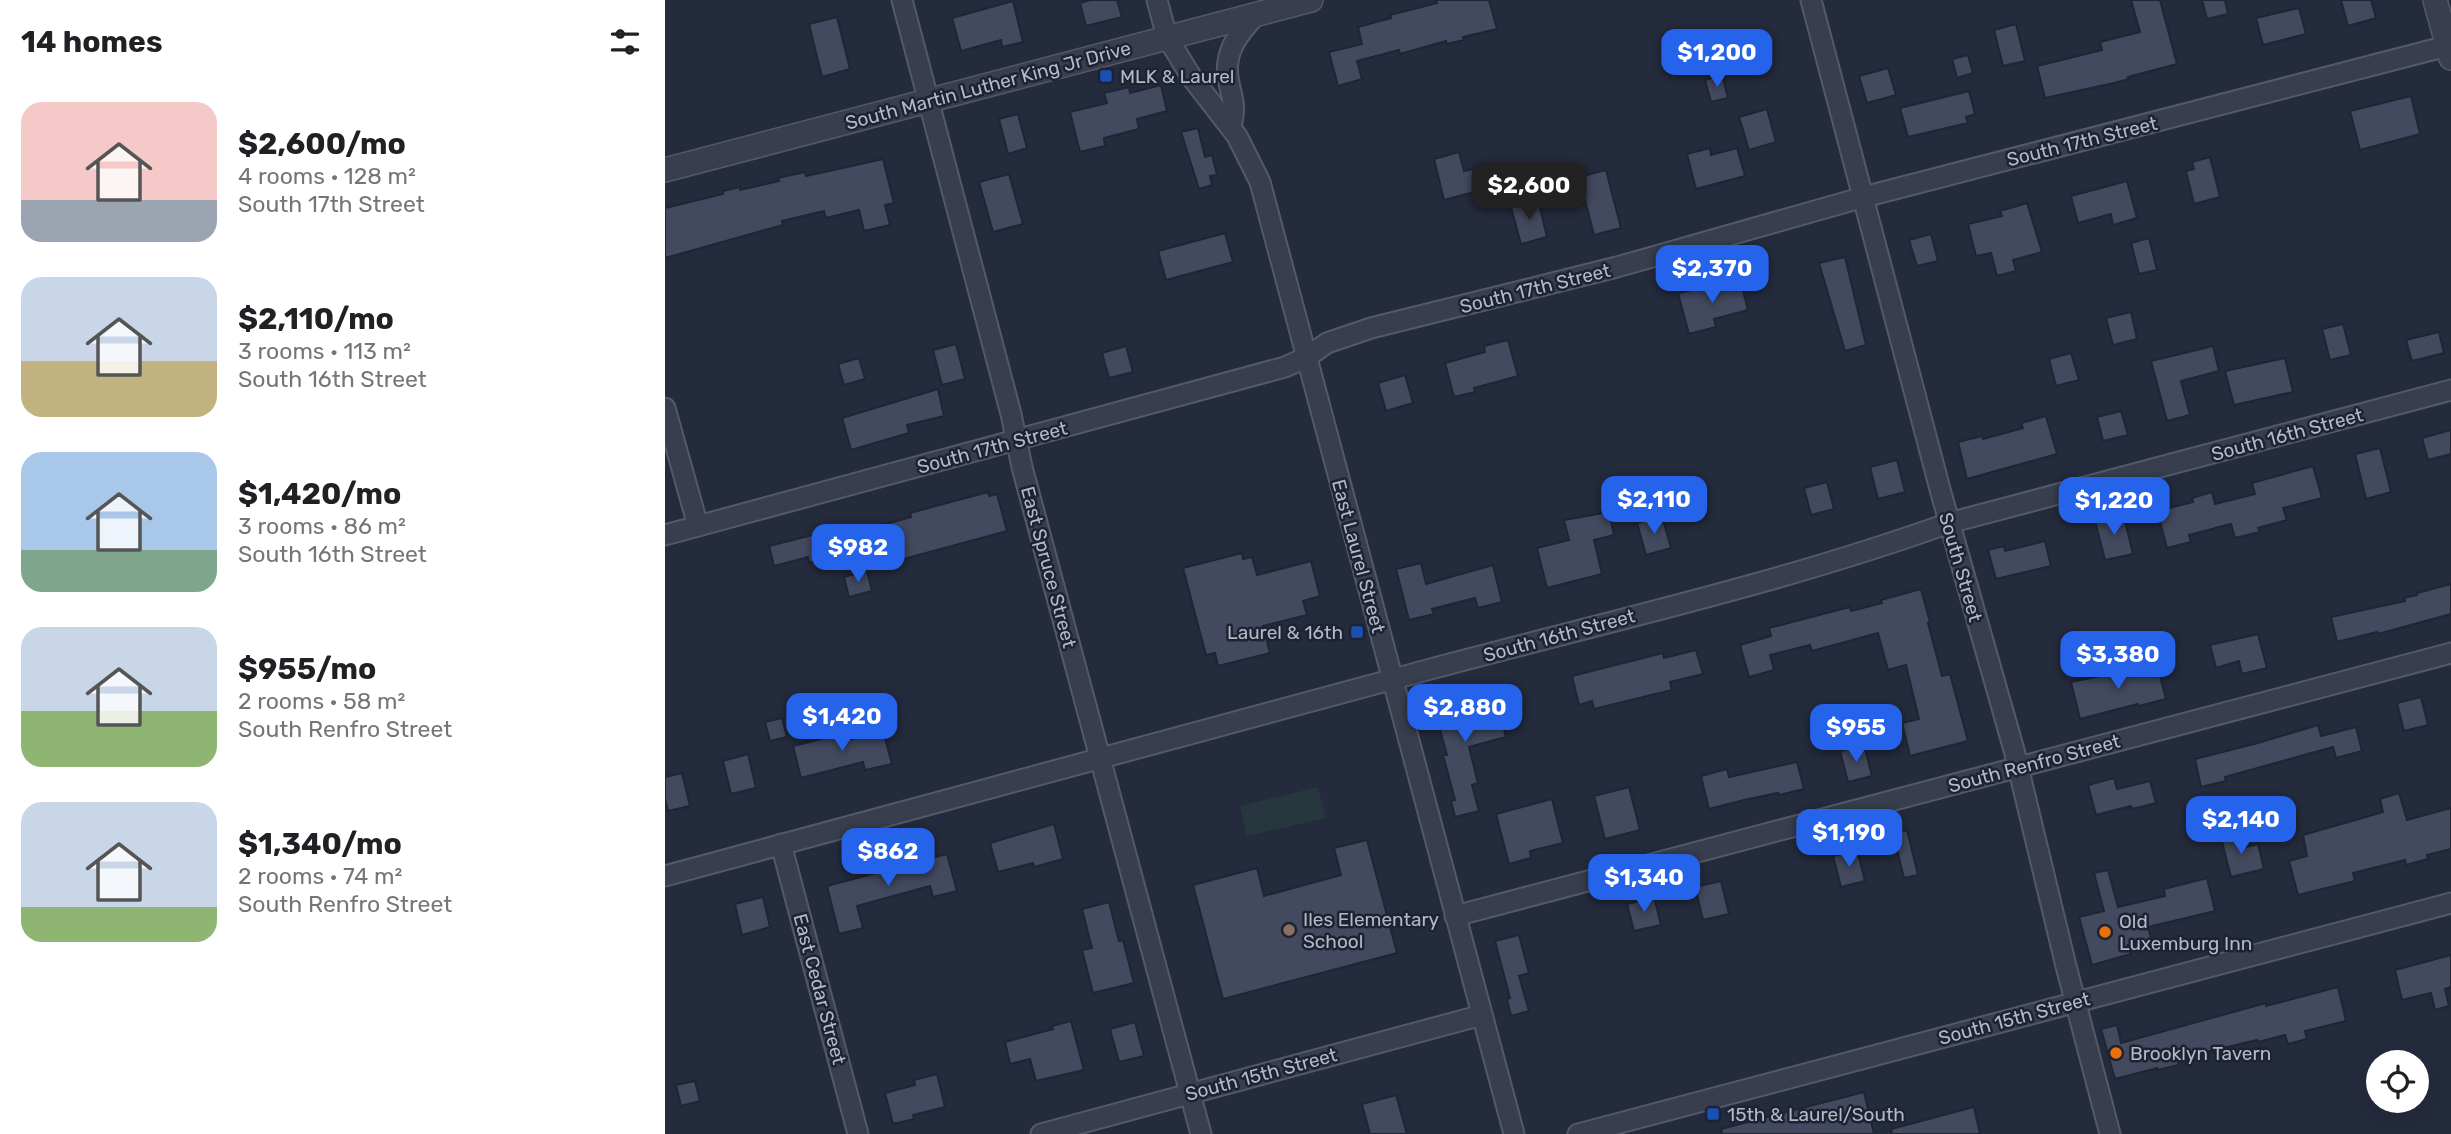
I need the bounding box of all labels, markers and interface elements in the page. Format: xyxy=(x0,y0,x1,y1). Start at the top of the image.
icon: filters xyxy=(606,23,644,61)
text: 14 homes xyxy=(21,24,163,60)
pin: $1,200 xyxy=(1660,29,1774,89)
street label: South Martin Luther King Jr Drive xyxy=(843,36,1133,135)
text: $1,200 xyxy=(1677,38,1757,66)
place label: MLK & Laurel xyxy=(1120,65,1234,88)
marker: MLK & Laurel xyxy=(1098,68,1114,84)
street label: South 17th Street xyxy=(2004,112,2160,171)
text: $2,600/mo xyxy=(238,126,406,162)
icon: home xyxy=(77,130,161,214)
text: 4 rooms · 128 m² xyxy=(238,162,416,190)
pin: $2,600 xyxy=(1472,162,1586,222)
text: $2,600 xyxy=(1488,171,1570,199)
text: South 17th Street xyxy=(238,190,425,218)
pin: $2,370 xyxy=(1655,246,1769,305)
text: $2,370 xyxy=(1672,254,1752,282)
street label: South 17th Street xyxy=(1457,259,1613,318)
text: $2,110/mo xyxy=(238,301,394,337)
icon: home xyxy=(77,305,161,389)
text: 3 rooms · 113 m² xyxy=(238,337,411,365)
text: South 16th Street xyxy=(238,365,427,393)
street label: South 16th Street xyxy=(2209,403,2366,466)
street label: South 17th Street xyxy=(915,416,1070,479)
text: $1,420/mo xyxy=(238,476,401,512)
pin: $2,110 xyxy=(1597,476,1711,536)
street label: East Laurel Street xyxy=(1327,477,1390,636)
pin: $1,220 xyxy=(2057,477,2171,537)
icon: home xyxy=(77,480,161,564)
street label: East Spruce Street xyxy=(1016,484,1081,651)
text: $2,110 xyxy=(1617,485,1691,513)
text: $1,220 xyxy=(2075,486,2153,514)
street label: South Street xyxy=(1934,510,1987,625)
text: 3 rooms · 86 m² xyxy=(238,512,406,540)
pin: $982 xyxy=(817,524,899,584)
text: $982 xyxy=(828,533,888,561)
text: South 16th Street xyxy=(238,540,427,568)
street label: South 16th Street xyxy=(1481,604,1638,667)
place label: Laurel & 16th xyxy=(1227,621,1343,644)
marker: Laurel & 16th xyxy=(1349,624,1365,640)
pin: $3,380 xyxy=(2061,632,2175,691)
text: $3,380 xyxy=(2076,640,2160,668)
text: $955/mo xyxy=(238,651,376,687)
icon: home xyxy=(77,655,161,739)
pin: $2,880 xyxy=(1408,684,1522,744)
text: 2 rooms · 58 m² xyxy=(238,687,405,715)
text: $2,880 xyxy=(1423,693,1507,721)
pin: $1,420 xyxy=(785,694,899,753)
text: $1,420 xyxy=(802,702,882,730)
pin: $955 xyxy=(1815,704,1897,764)
text: $955 xyxy=(1826,713,1886,741)
text: South Renfro Street xyxy=(238,715,452,743)
street label: South Renfro Street xyxy=(1946,729,2123,797)
pin: $2,140 xyxy=(2184,796,2298,856)
text: $2,140 xyxy=(2202,805,2280,833)
pin: $1,190 xyxy=(1792,810,1906,869)
text: $1,190 xyxy=(1812,818,1886,846)
text: $1,340/mo xyxy=(238,826,402,862)
pin: $862 xyxy=(847,828,929,888)
icon: home xyxy=(77,830,161,914)
text: $862 xyxy=(858,837,918,865)
pin: $1,340 xyxy=(1587,855,1701,914)
text: 2 rooms · 74 m² xyxy=(238,862,402,890)
text: $1,340 xyxy=(1604,863,1684,891)
text: South Renfro Street xyxy=(238,890,452,918)
place label: Iles Elementary School xyxy=(1303,908,1439,953)
place label: Old Luxemburg Inn xyxy=(2119,910,2252,955)
street label: East Cedar Street xyxy=(788,911,851,1068)
marker: Iles Elementary School xyxy=(1281,922,1297,938)
marker: Old Luxemburg Inn xyxy=(2097,924,2113,940)
street label: South 15th Street xyxy=(1936,987,2093,1050)
place label: Brooklyn Tavern xyxy=(2130,1042,2271,1065)
street label: South 15th Street xyxy=(1183,1043,1340,1106)
marker: Brooklyn Tavern xyxy=(2108,1045,2124,1061)
map controls xyxy=(2366,1050,2429,1113)
button: locate xyxy=(2366,1050,2429,1113)
place label: 15th & Laurel/South xyxy=(1727,1103,1905,1126)
marker: 15th & Laurel/South xyxy=(1705,1106,1721,1122)

